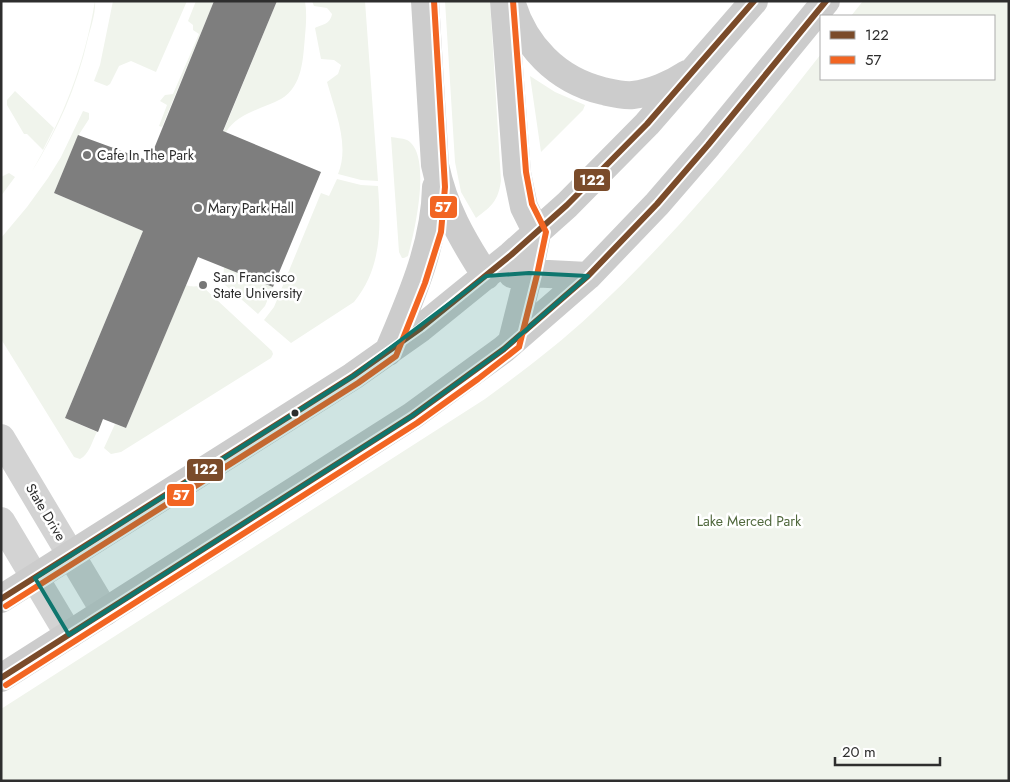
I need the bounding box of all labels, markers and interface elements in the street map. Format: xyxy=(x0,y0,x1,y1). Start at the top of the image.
legend xyxy=(820,15,995,80)
text: 122 xyxy=(865,24,889,46)
text: 57 xyxy=(865,49,881,71)
place label: Cafe In The Park xyxy=(97,145,195,165)
marker: Cafe In The Park xyxy=(81,149,93,161)
line badge: 122 xyxy=(573,168,611,192)
text: 122 xyxy=(579,170,605,190)
line badge: 57 xyxy=(429,195,458,219)
text: 57 xyxy=(434,197,452,217)
place label: Mary Park Hall xyxy=(208,198,294,218)
marker: Mary Park Hall xyxy=(192,202,204,214)
place label: San Francisco State University xyxy=(213,267,303,303)
marker: San Francisco State University xyxy=(197,279,209,291)
unlabelled marker xyxy=(290,408,300,418)
line badge: 122 xyxy=(186,458,224,482)
text: 122 xyxy=(192,459,218,479)
street label: State Drive xyxy=(21,480,71,544)
line badge: 57 xyxy=(166,483,195,507)
text: 57 xyxy=(172,485,190,505)
park label: Lake Merced Park xyxy=(697,511,802,531)
scale bar xyxy=(835,734,940,766)
text: 20 m xyxy=(842,741,876,763)

